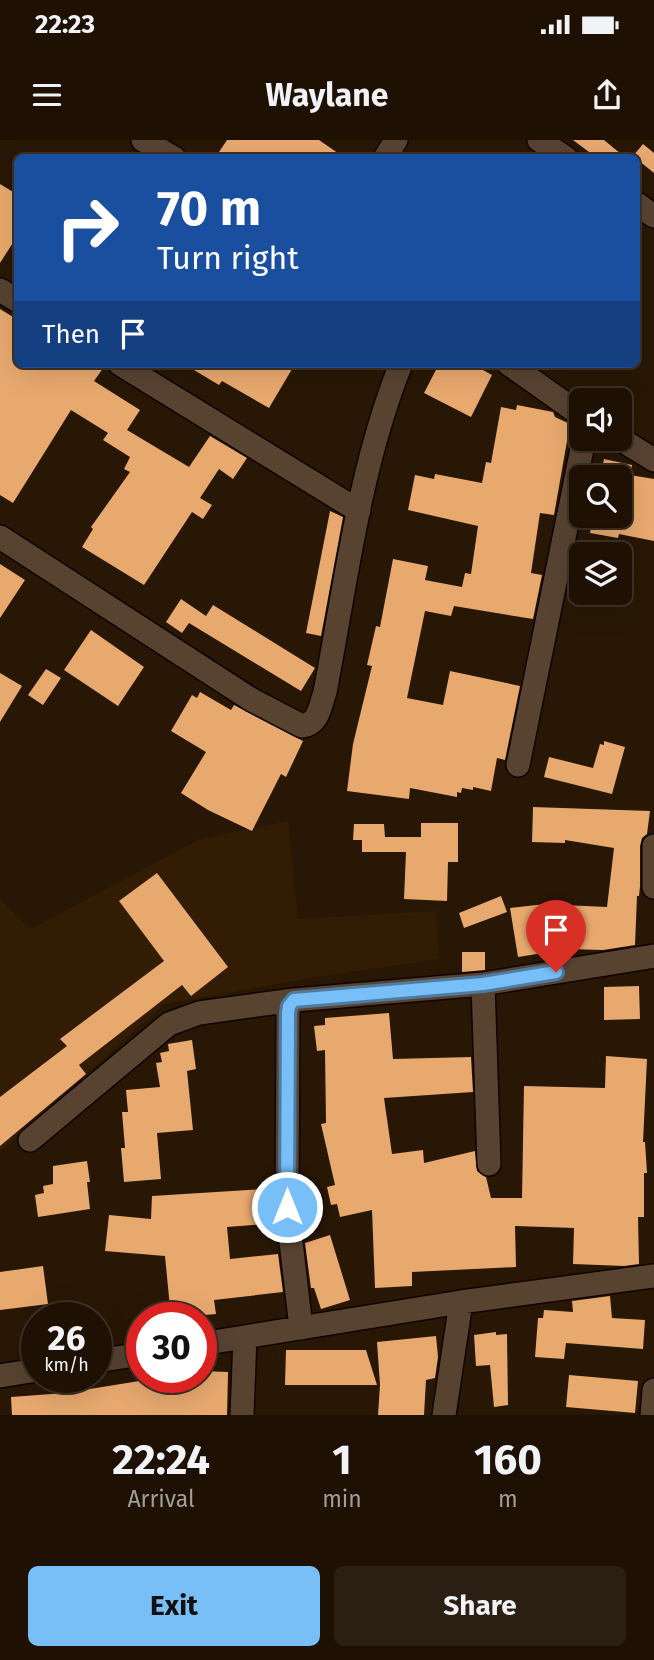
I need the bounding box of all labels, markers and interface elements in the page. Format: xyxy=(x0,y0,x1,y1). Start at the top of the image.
text: 22:23 xyxy=(35,9,95,40)
icon: menu xyxy=(28,76,66,114)
text: Waylane xyxy=(266,76,388,114)
icon: share xyxy=(588,76,626,114)
text: 70 m xyxy=(157,179,261,238)
icon: right xyxy=(42,182,133,273)
text: Turn right xyxy=(157,239,299,277)
icon: arrive xyxy=(114,315,152,353)
text: Then xyxy=(42,319,100,350)
map controls xyxy=(569,388,632,605)
button: sound xyxy=(569,388,632,451)
button: search xyxy=(569,465,632,528)
button: layers xyxy=(569,542,632,605)
pin xyxy=(526,900,586,972)
icon: arrive xyxy=(537,911,575,949)
position arrow xyxy=(250,1170,324,1244)
speed limit sign: 30 xyxy=(126,1302,217,1393)
text: 26 xyxy=(48,1317,85,1359)
text: km/h xyxy=(44,1354,89,1376)
text: 22:24 xyxy=(112,1435,210,1485)
text: 1 xyxy=(332,1435,352,1485)
text: 160 xyxy=(474,1435,542,1485)
text: Arrival xyxy=(127,1485,195,1513)
text: min xyxy=(322,1485,362,1513)
text: m xyxy=(498,1485,518,1513)
button: Exit xyxy=(28,1566,320,1646)
button: Share xyxy=(334,1566,626,1646)

